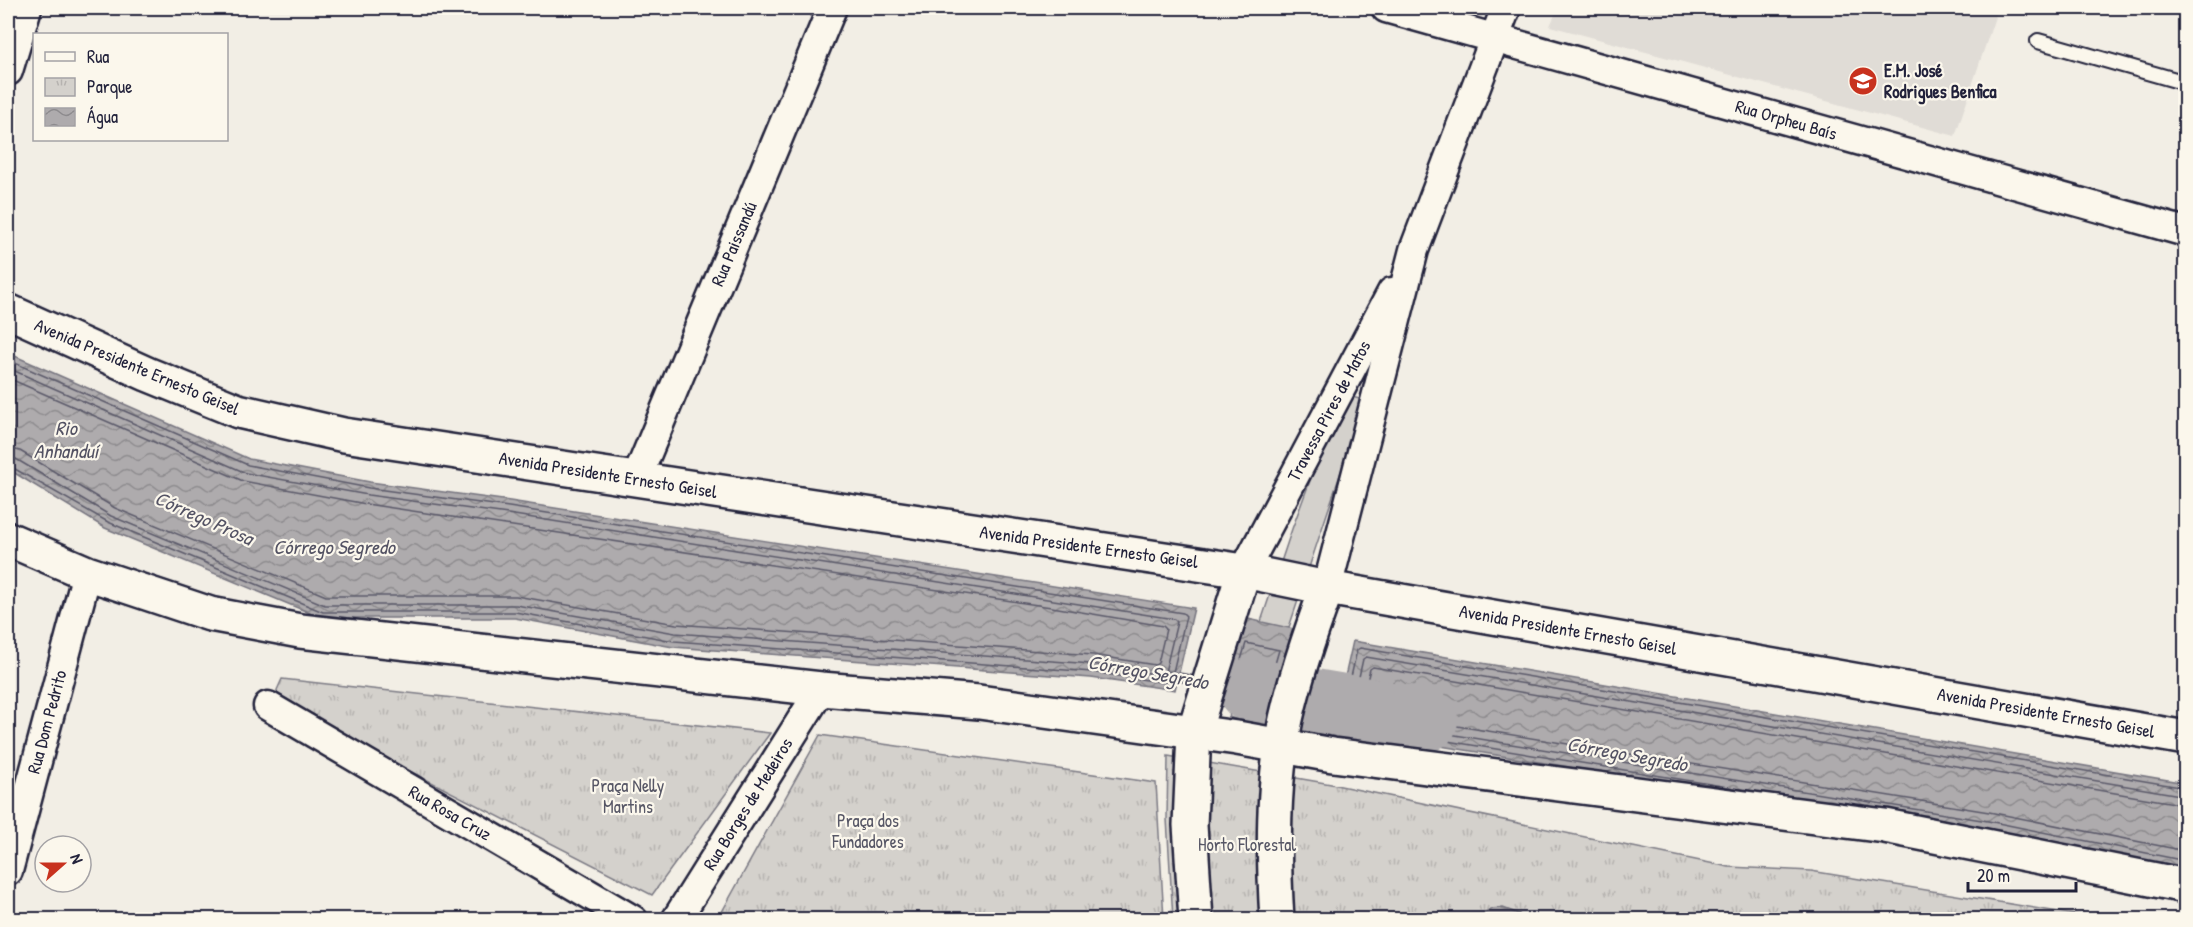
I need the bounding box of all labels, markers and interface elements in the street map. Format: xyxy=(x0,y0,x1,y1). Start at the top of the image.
legend xyxy=(33,33,228,141)
text: Rua xyxy=(87,44,109,69)
place label: E.M. José Rodrigues Benfica xyxy=(1884,58,1997,105)
school or university icon: E.M. José Rodrigues Benfica xyxy=(1847,65,1879,97)
text: Parque xyxy=(87,74,132,99)
street label: Rua Orpheu Baís xyxy=(1733,93,1840,146)
text: Água xyxy=(87,104,118,129)
street label: Rua Paissandú xyxy=(705,198,763,290)
street label: Avenida Presidente Ernesto Geisel xyxy=(31,312,244,421)
street label: Travessa Pires de Matos xyxy=(1281,336,1376,486)
water label: Rio Anhanduí xyxy=(34,414,101,464)
street label: Avenida Presidente Ernesto Geisel xyxy=(497,445,719,504)
water label: Córrego Prosa xyxy=(150,484,260,553)
street label: Avenida Presidente Ernesto Geisel xyxy=(978,519,1200,574)
water label: Córrego Segredo xyxy=(273,533,397,561)
street label: Avenida Presidente Ernesto Geisel xyxy=(1457,598,1679,661)
water label: Córrego Segredo xyxy=(1086,648,1212,697)
street label: Rua Dom Pedrito xyxy=(21,667,72,776)
street label: Avenida Presidente Ernesto Geisel xyxy=(1935,681,2157,744)
water label: Córrego Segredo xyxy=(1565,730,1691,779)
street label: Rua Borges de Medeiros xyxy=(697,733,798,875)
park label: Praça Nelly Martins xyxy=(592,773,665,819)
street label: Rua Rosa Cruz xyxy=(404,779,497,846)
park label: Praça dos Fundadores xyxy=(831,808,904,854)
park label: Horto Florestal xyxy=(1198,832,1296,857)
north arrow xyxy=(33,834,93,894)
text: N xyxy=(65,851,89,867)
scale bar xyxy=(1968,855,2076,893)
text: 20 m xyxy=(1977,863,2010,888)

